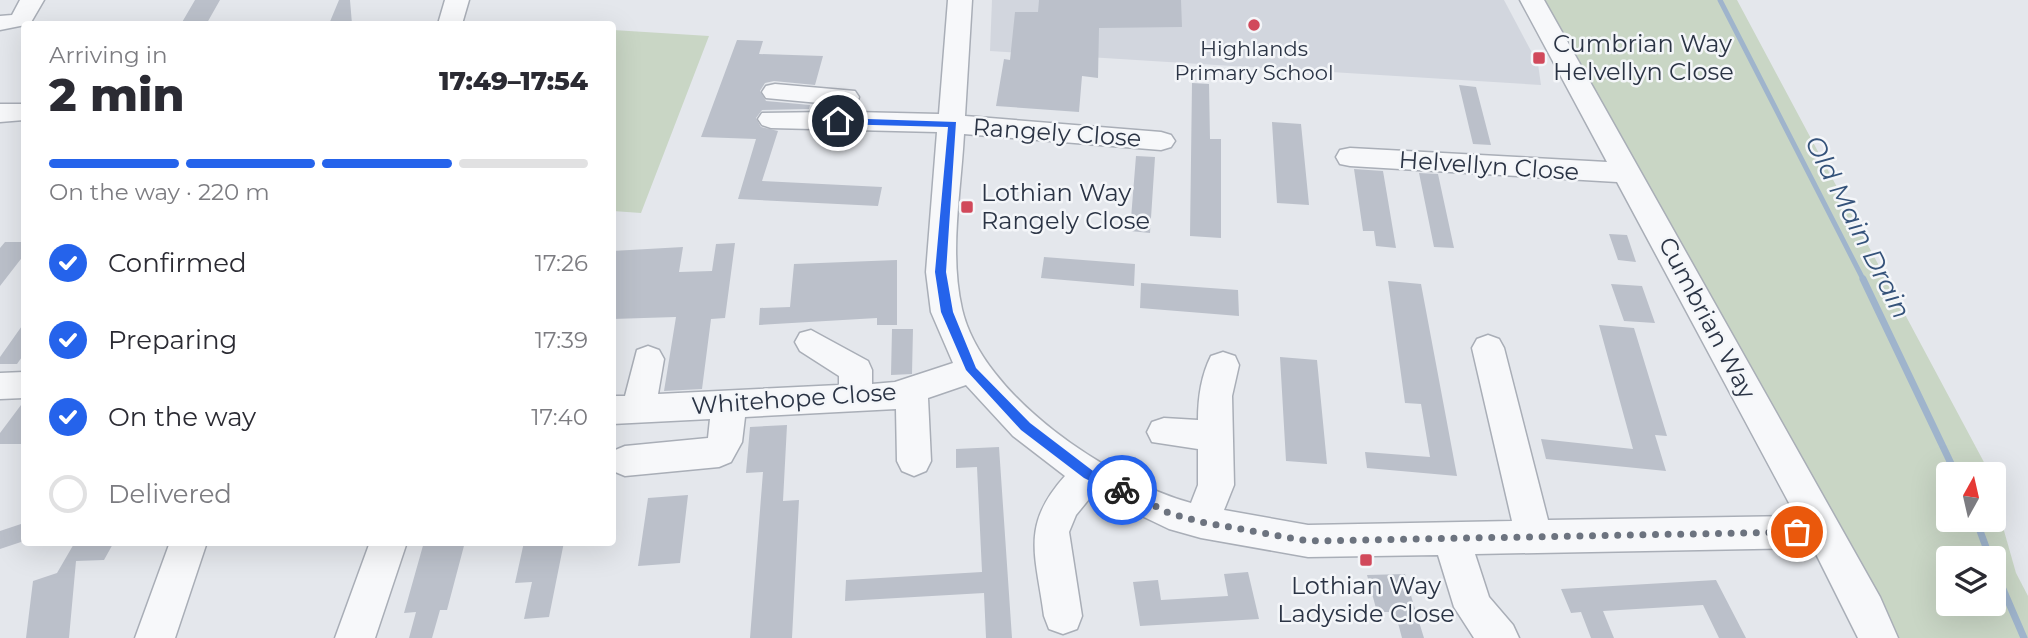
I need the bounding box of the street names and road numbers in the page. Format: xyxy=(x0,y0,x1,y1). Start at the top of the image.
street label: Rangely Close xyxy=(972,112,1142,153)
street label: Helvellyn Close xyxy=(1398,145,1580,186)
street label: Cumbrian Way xyxy=(1653,232,1762,404)
street label: Whitehope Close xyxy=(690,377,898,420)

